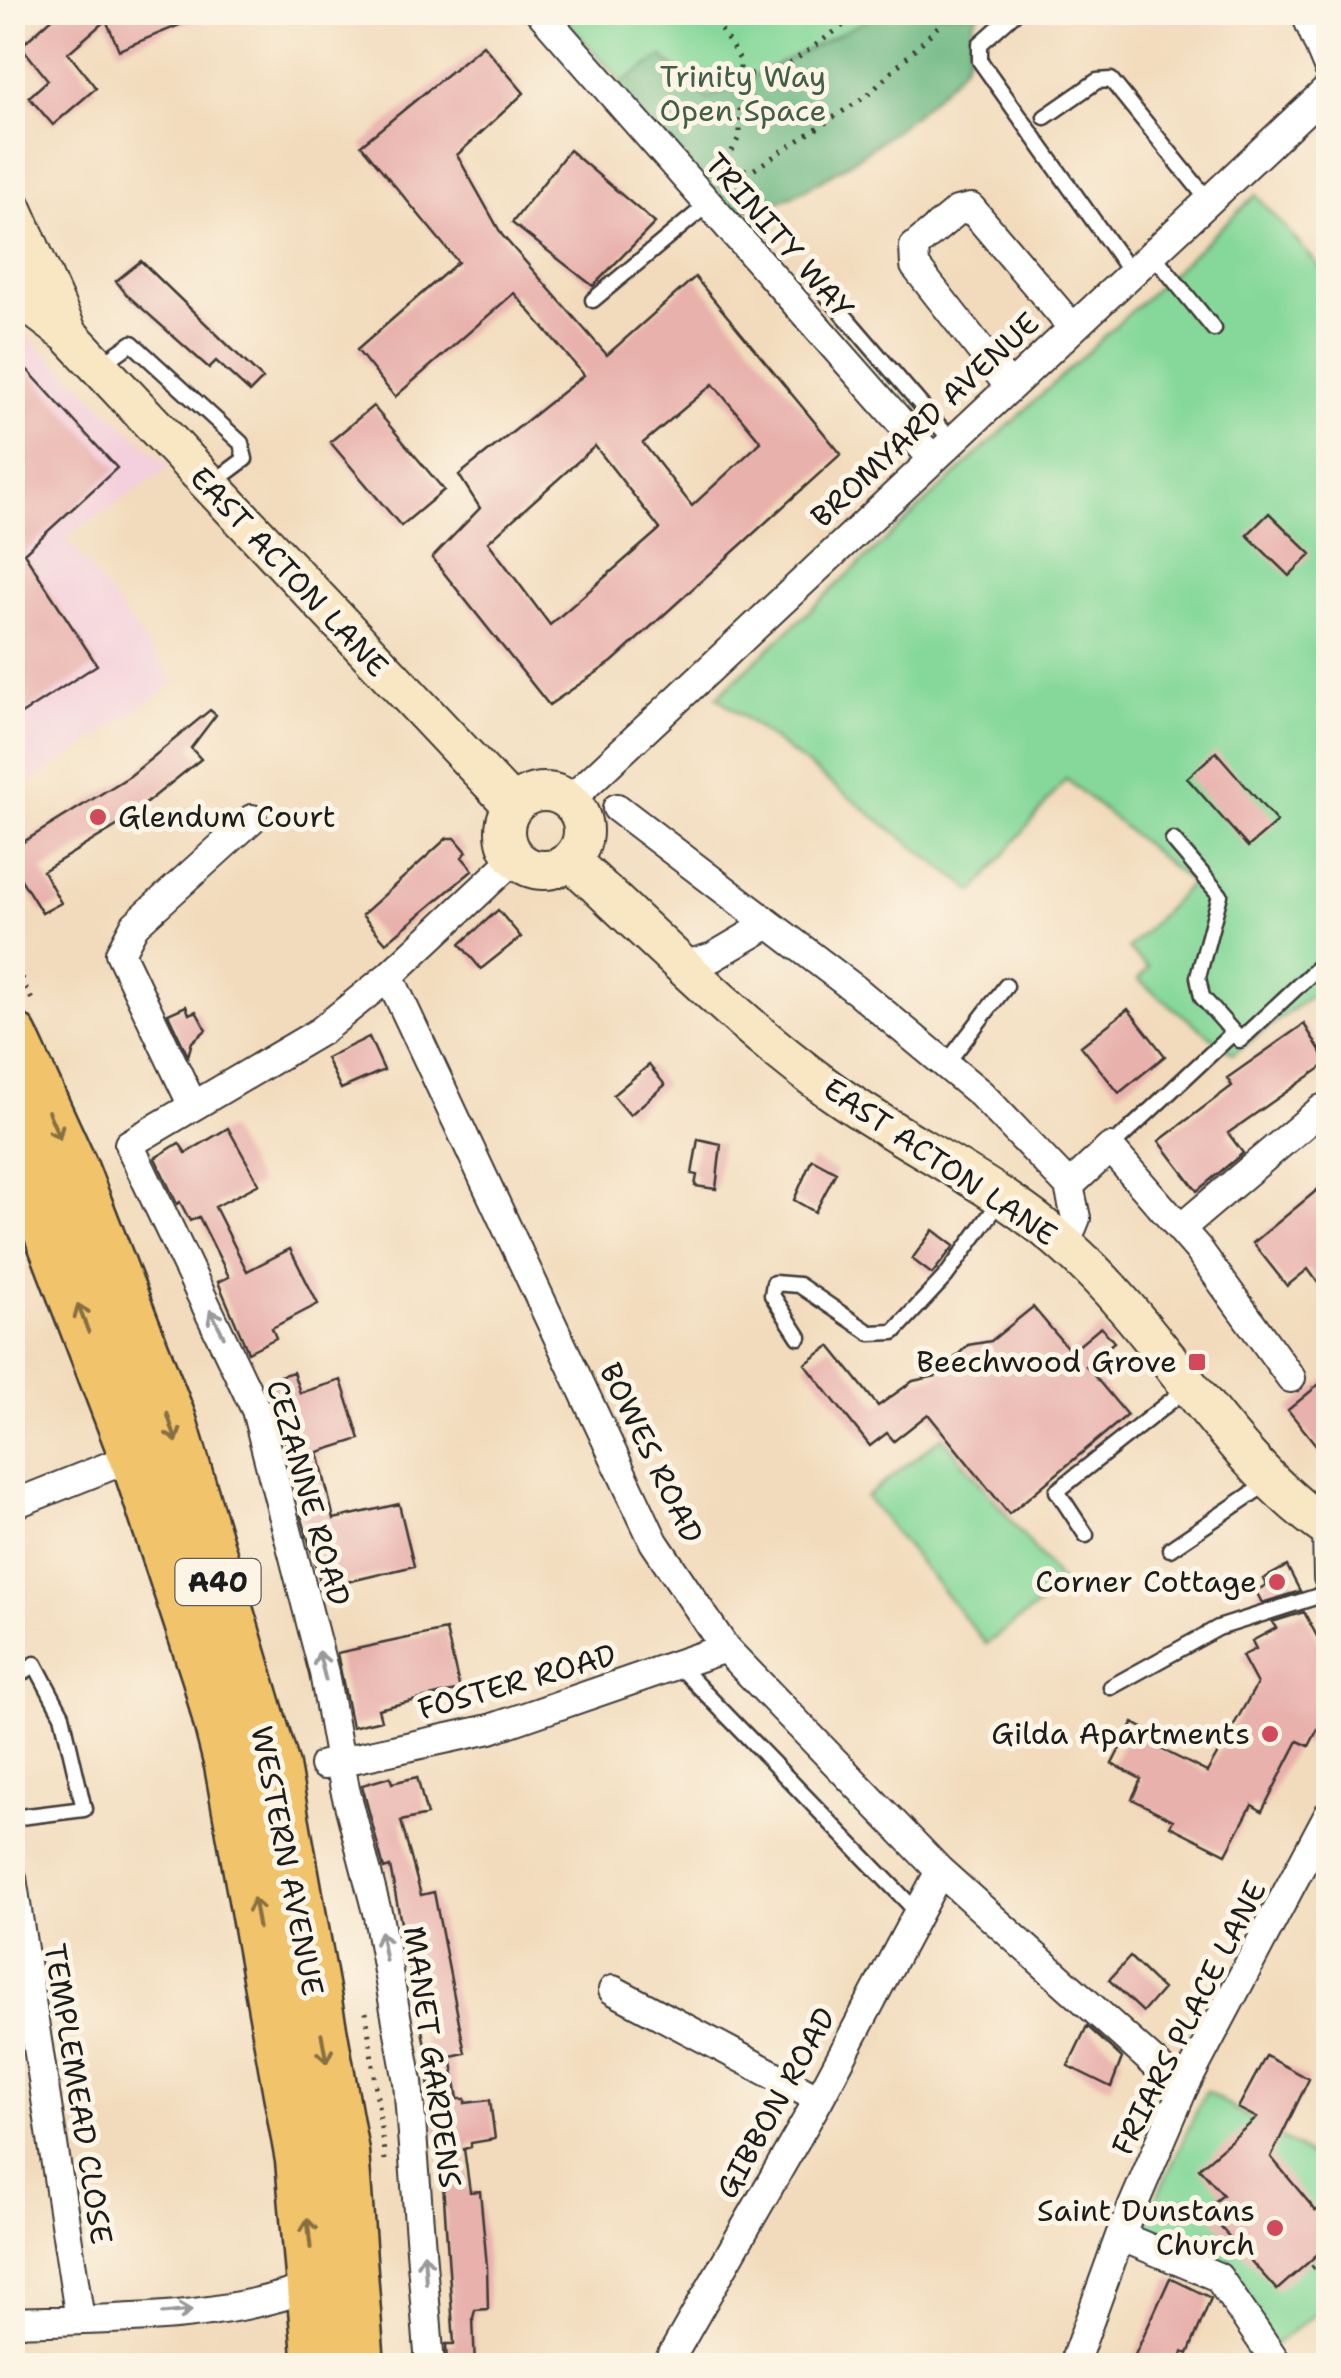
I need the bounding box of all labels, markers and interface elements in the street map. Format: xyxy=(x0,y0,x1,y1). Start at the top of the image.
park label: Trinity Way Open Space xyxy=(660,56,826,131)
street label: TRINITY WAY xyxy=(696,144,863,327)
street label: BROMYARD AVENUE xyxy=(802,303,1048,536)
street label: EAST ACTON LANE xyxy=(181,458,398,686)
place label: Glendum Court xyxy=(118,796,336,837)
marker: Glendum Court xyxy=(87,806,109,828)
street label: EAST ACTON LANE xyxy=(815,1068,1065,1255)
one-way arrow xyxy=(46,1109,64,1140)
one-way arrow xyxy=(73,1303,91,1334)
one-way arrow xyxy=(206,1308,225,1338)
place label: Beechwood Grove xyxy=(916,1341,1177,1382)
marker: Beechwood Grove xyxy=(1186,1351,1208,1373)
street label: BOWES ROAD xyxy=(590,1356,713,1550)
street label: CEZANNE ROAD xyxy=(257,1375,360,1611)
one-way arrow xyxy=(165,1411,183,1443)
road number: A40 xyxy=(176,1559,260,1605)
place label: Corner Cottage xyxy=(1035,1561,1257,1602)
marker: Corner Cottage xyxy=(1266,1571,1288,1593)
street label: FOSTER ROAD xyxy=(413,1634,621,1729)
one-way arrow xyxy=(312,1651,330,1683)
place label: Gilda Apartments xyxy=(991,1713,1250,1754)
street label: WESTERN AVENUE xyxy=(241,1722,334,1999)
marker: Gilda Apartments xyxy=(1259,1723,1281,1745)
street label: FRIARS PLACE LANE xyxy=(1102,1874,1276,2162)
one-way arrow xyxy=(246,1897,265,1930)
street label: MANET GARDENS xyxy=(394,1923,471,2190)
one-way arrow xyxy=(373,1930,392,1963)
street label: TEMPLEMEAD CLOSE xyxy=(34,1941,123,2247)
street label: GIBBON ROAD xyxy=(706,2000,845,2206)
one-way arrow xyxy=(315,2032,334,2064)
place label: Saint Dunstans Church xyxy=(1037,2190,1255,2265)
marker: Saint Dunstans Church xyxy=(1264,2217,1286,2239)
one-way arrow xyxy=(299,2218,318,2250)
one-way arrow xyxy=(415,2253,434,2285)
one-way arrow xyxy=(160,2302,193,2321)

